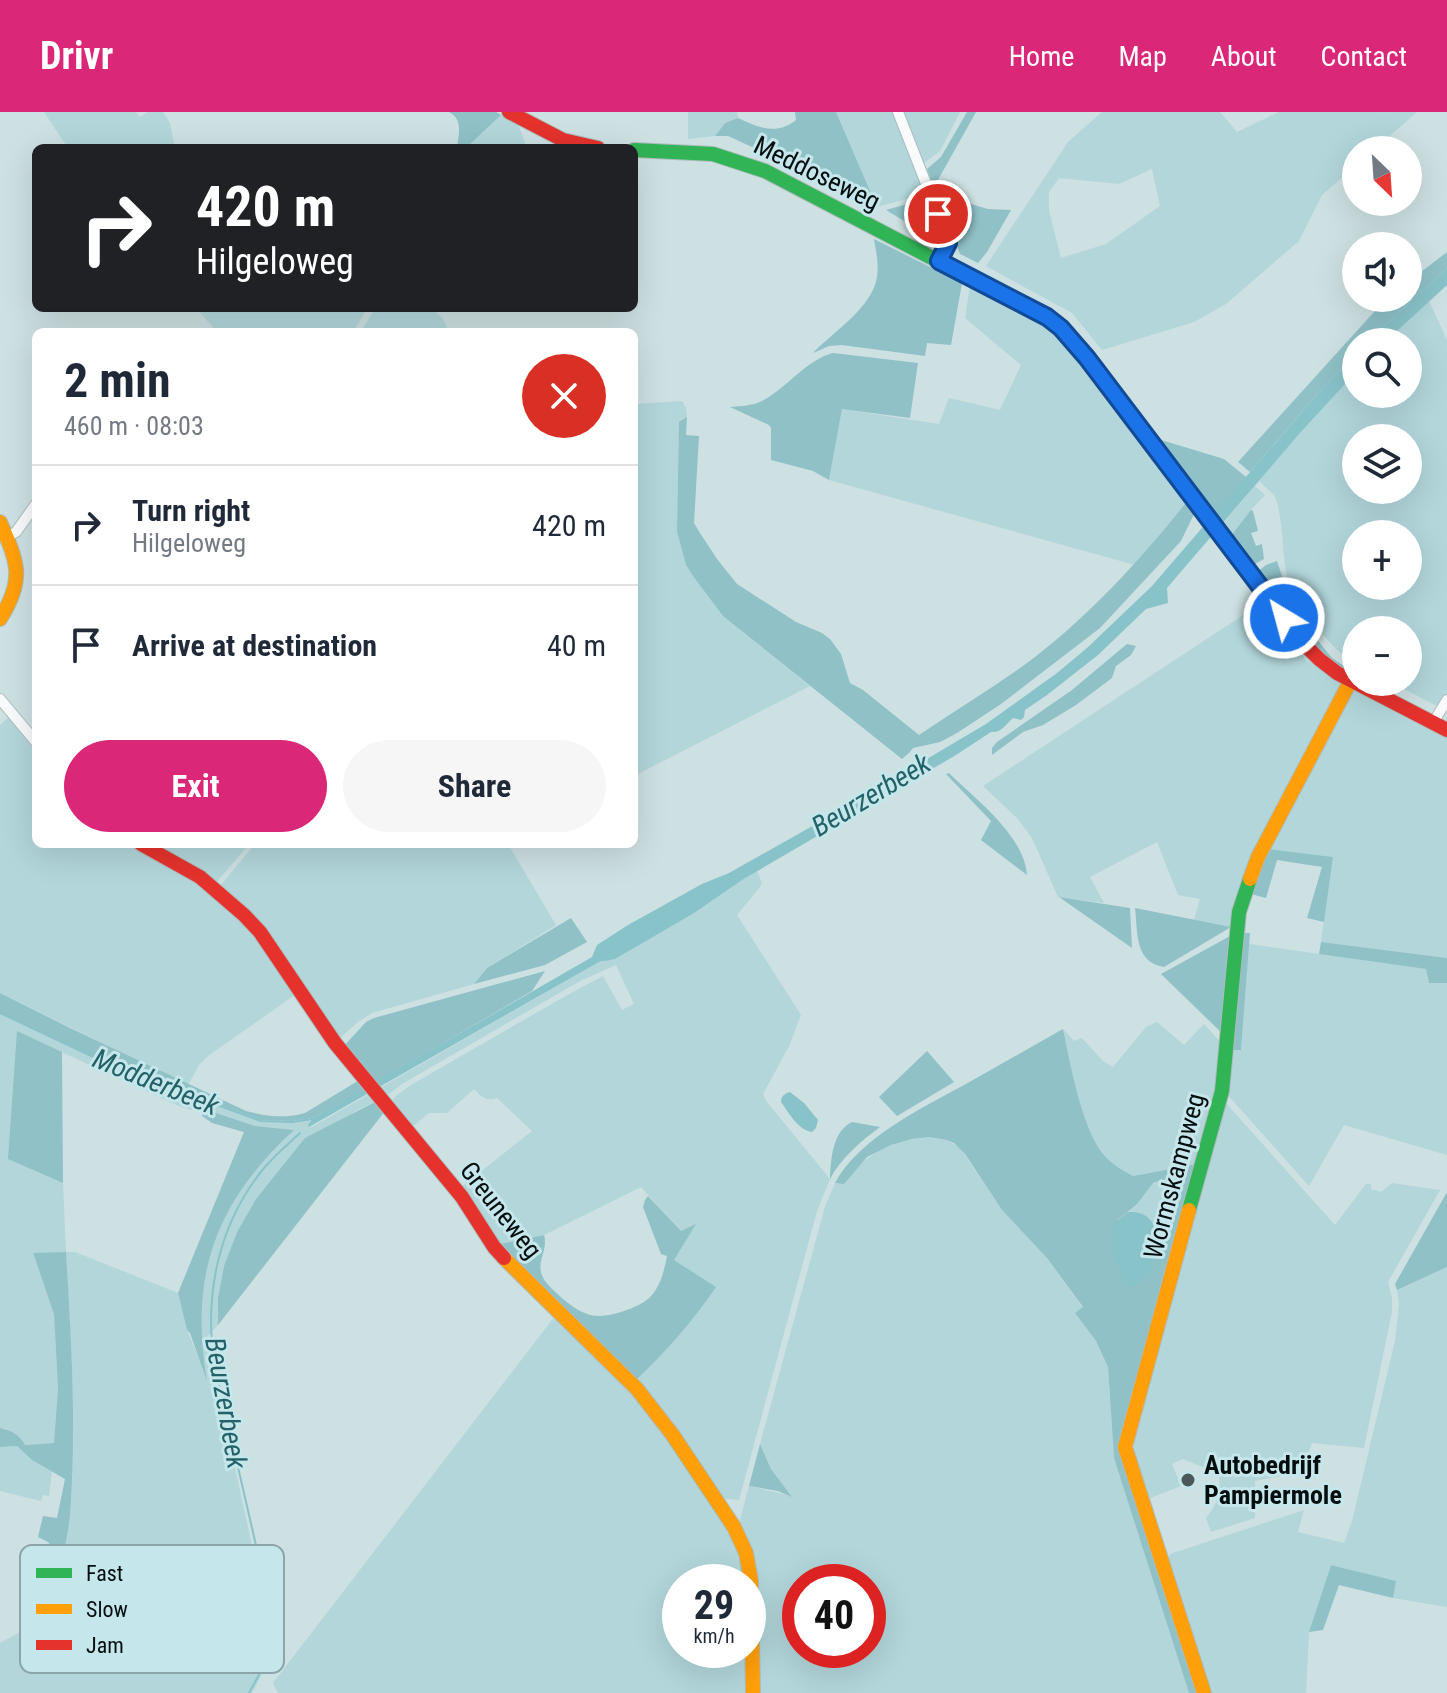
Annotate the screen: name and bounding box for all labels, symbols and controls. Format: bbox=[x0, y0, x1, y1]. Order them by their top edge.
text: Drivr bbox=[40, 34, 113, 78]
text: Home bbox=[1009, 40, 1074, 73]
text: Map bbox=[1118, 40, 1167, 73]
text: About bbox=[1211, 40, 1277, 73]
text: Contact bbox=[1321, 40, 1407, 73]
street label: Meddoseweg bbox=[749, 130, 885, 216]
north arrow bbox=[1342, 136, 1422, 216]
map controls bbox=[1342, 136, 1422, 696]
text: 420 m bbox=[196, 174, 335, 240]
icon: right bbox=[64, 176, 168, 280]
pin bbox=[904, 180, 972, 248]
icon: arrive bbox=[916, 192, 960, 236]
button: sound bbox=[1342, 232, 1422, 312]
text: Hilgeloweg bbox=[196, 241, 354, 283]
button: search bbox=[1342, 328, 1422, 408]
text: 2 min bbox=[64, 352, 171, 409]
button: close bbox=[522, 354, 606, 438]
text: 460 m · 08:03 bbox=[64, 411, 204, 441]
button: layers bbox=[1342, 424, 1422, 504]
text: Turn right bbox=[132, 493, 250, 528]
icon: right bbox=[64, 503, 108, 547]
text: 420 m bbox=[532, 508, 606, 543]
button: + bbox=[1342, 520, 1422, 600]
text: Hilgeloweg bbox=[132, 528, 246, 558]
position arrow bbox=[1242, 576, 1326, 660]
button: − bbox=[1342, 616, 1422, 696]
icon: arrive bbox=[64, 623, 108, 667]
text: Arrive at destination bbox=[132, 628, 377, 663]
text: 40 m bbox=[547, 628, 606, 663]
button: Exit bbox=[64, 740, 327, 832]
button: Share bbox=[343, 740, 606, 832]
water label: Beurzerbeek bbox=[806, 746, 937, 843]
water label: Modderbeek bbox=[88, 1042, 225, 1123]
street label: Wormskampweg bbox=[1137, 1090, 1211, 1262]
street label: Greuneweg bbox=[454, 1156, 548, 1264]
water label: Beurzerbeek bbox=[198, 1335, 254, 1472]
place label: Autobedrijf Pampiermole bbox=[1204, 1450, 1342, 1510]
marker: Autobedrijf Pampiermole bbox=[1179, 1471, 1197, 1489]
legend bbox=[20, 1545, 284, 1673]
text: Fast bbox=[86, 1561, 123, 1586]
speed limit sign: 40 bbox=[782, 1564, 886, 1668]
text: 29 bbox=[694, 1582, 734, 1629]
text: Slow bbox=[86, 1597, 128, 1622]
text: km/h bbox=[693, 1624, 735, 1648]
text: Jam bbox=[86, 1633, 124, 1658]

